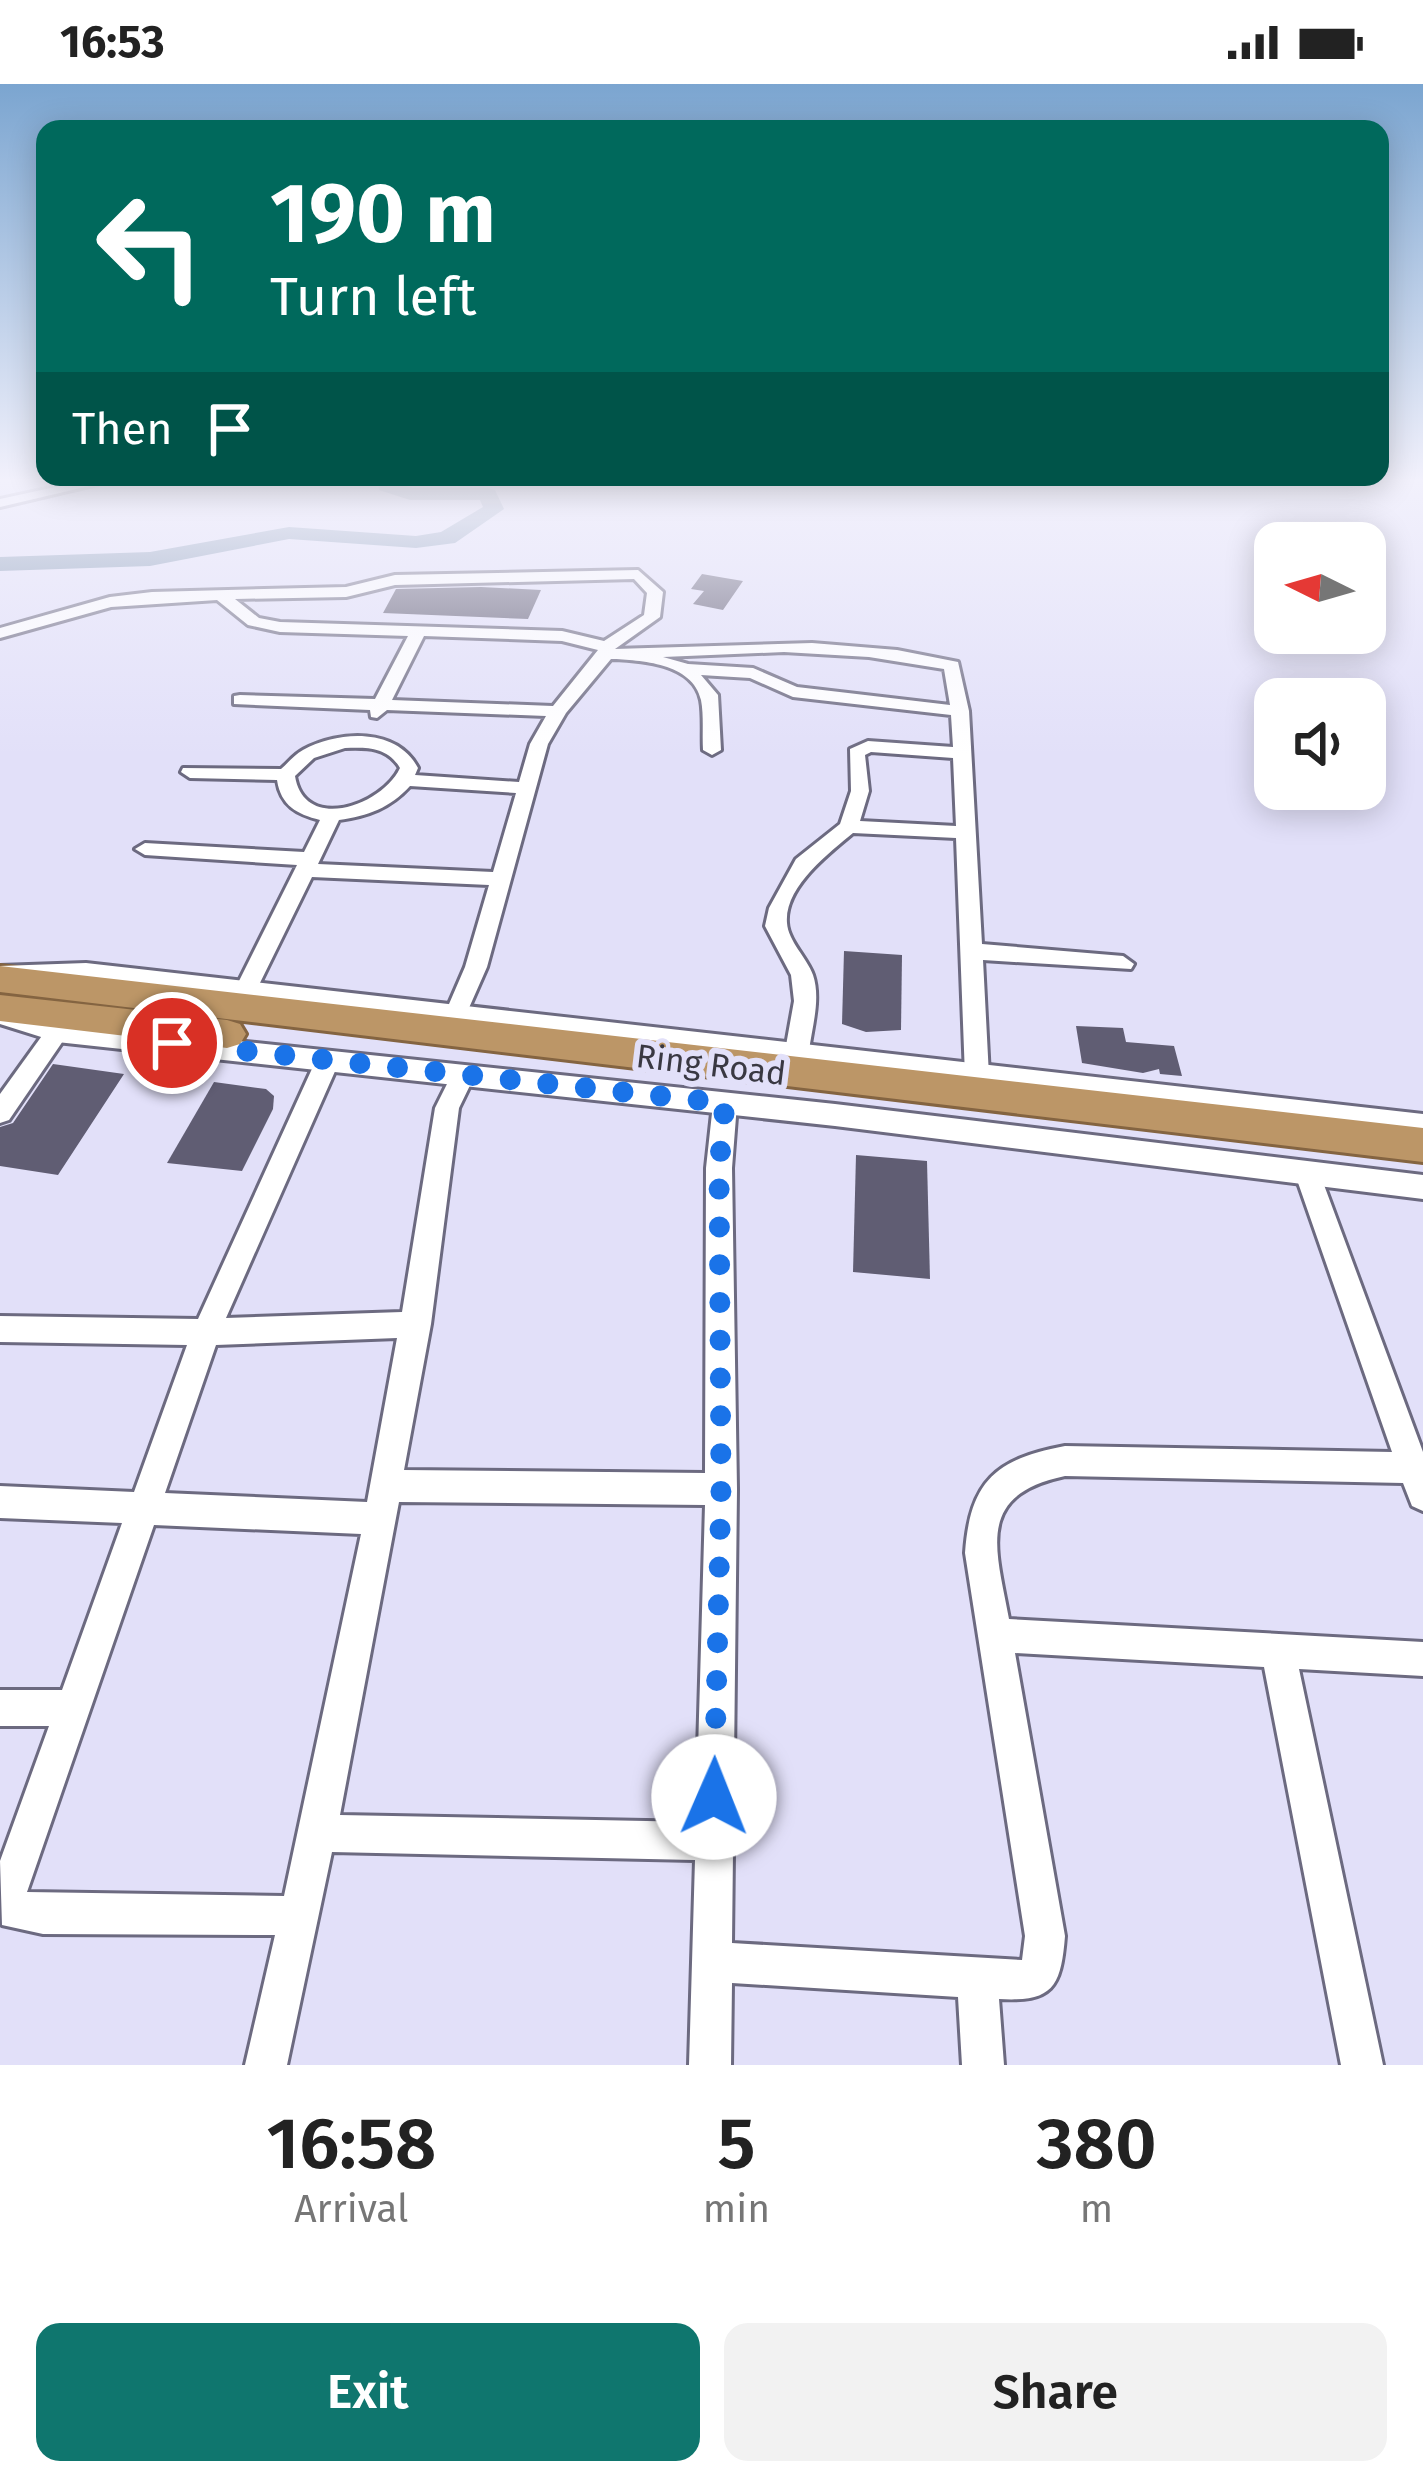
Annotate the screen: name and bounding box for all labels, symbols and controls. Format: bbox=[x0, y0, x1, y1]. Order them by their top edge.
text: 16:53 bbox=[60, 15, 165, 69]
text: 190 m bbox=[270, 163, 496, 264]
icon: left bbox=[72, 168, 228, 324]
text: Turn left bbox=[270, 265, 477, 329]
icon: arrive bbox=[197, 396, 263, 462]
text: Then bbox=[72, 402, 173, 456]
north arrow bbox=[1254, 522, 1386, 654]
map controls bbox=[1254, 522, 1386, 810]
button: sound bbox=[1254, 678, 1386, 810]
pin bbox=[121, 992, 223, 1094]
icon: arrive bbox=[139, 1010, 205, 1076]
street label: Ring Road bbox=[634, 1036, 788, 1094]
position arrow bbox=[651, 1734, 777, 1860]
text: 16:58 bbox=[266, 2101, 436, 2187]
text: 5 bbox=[717, 2101, 755, 2187]
text: 380 bbox=[1036, 2101, 1157, 2187]
text: Arrival bbox=[294, 2186, 409, 2232]
text: min bbox=[703, 2186, 770, 2232]
text: m bbox=[1080, 2186, 1113, 2232]
button: Exit bbox=[36, 2323, 700, 2461]
button: Share bbox=[724, 2323, 1387, 2461]

